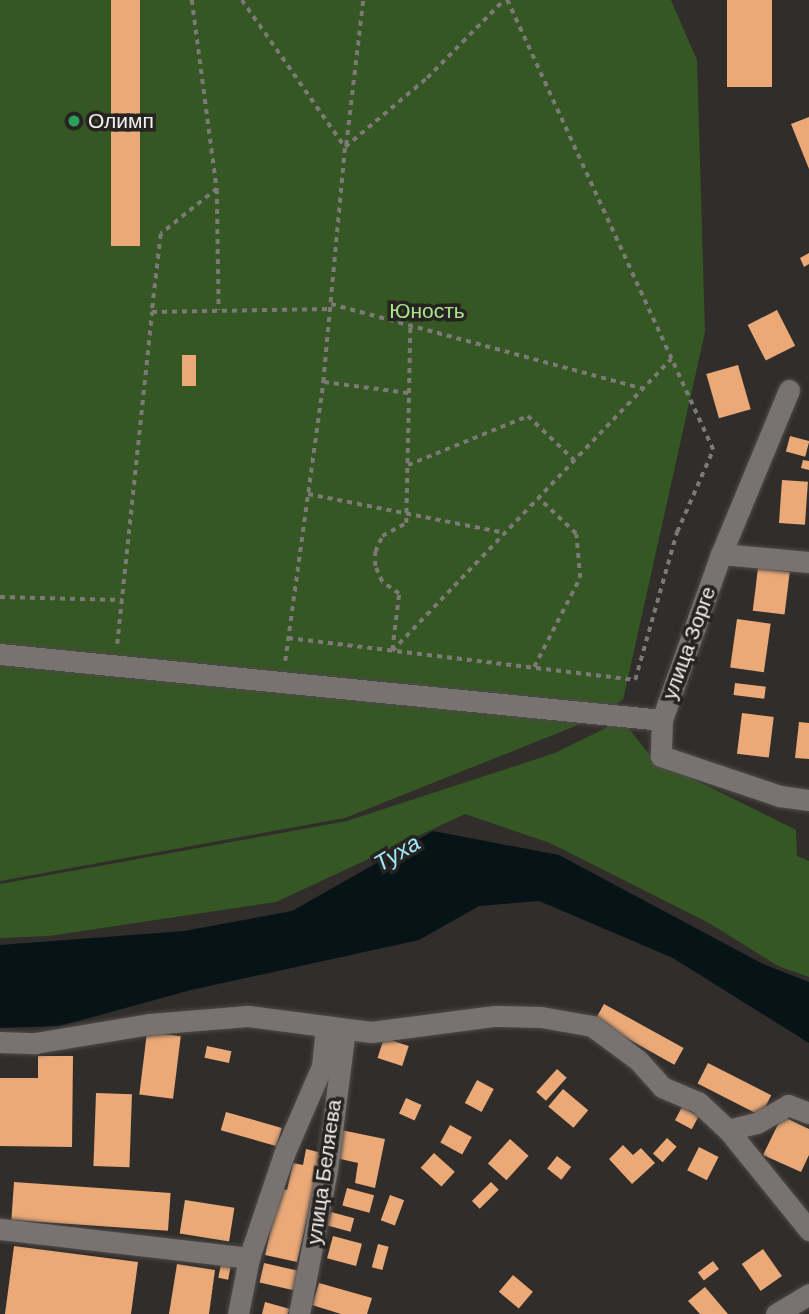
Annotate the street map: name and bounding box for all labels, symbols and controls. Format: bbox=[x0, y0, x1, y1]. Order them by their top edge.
place label: Олимп bbox=[88, 108, 154, 134]
marker: Олимп bbox=[66, 113, 82, 129]
park label: Юность bbox=[389, 298, 465, 324]
street label: улица Зорге bbox=[657, 583, 721, 703]
water label: Туха bbox=[369, 829, 425, 877]
street label: улица Беляева bbox=[301, 1098, 347, 1246]

